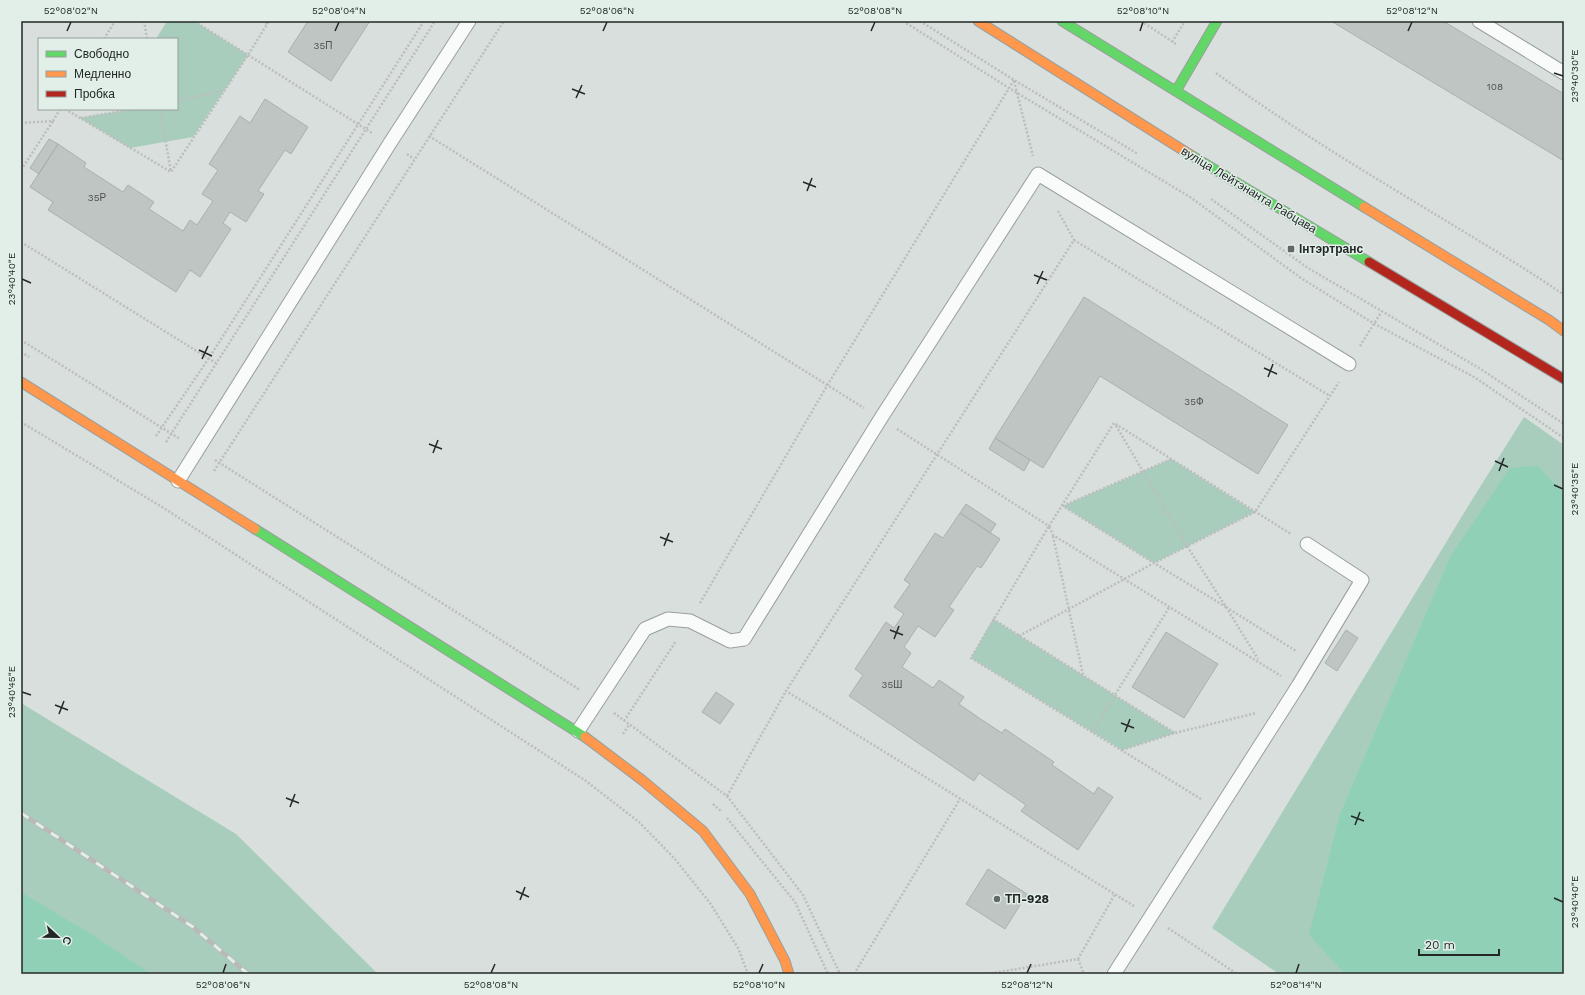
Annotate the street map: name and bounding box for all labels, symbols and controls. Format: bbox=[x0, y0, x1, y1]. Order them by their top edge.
text: 52°08'02"N bbox=[44, 5, 98, 16]
text: 52°08'04"N bbox=[312, 5, 366, 16]
text: 52°08'06"N bbox=[580, 5, 634, 16]
text: 52°08'08"N bbox=[848, 5, 902, 16]
text: 52°08'10"N bbox=[1117, 5, 1169, 16]
text: 52°08'12"N bbox=[1386, 5, 1438, 16]
legend bbox=[38, 38, 178, 110]
house number: 35П bbox=[314, 40, 332, 51]
text: Свободно bbox=[74, 47, 129, 61]
text: 23°40'30"E bbox=[1569, 49, 1580, 103]
text: Медленно bbox=[74, 67, 131, 81]
house number: 108 bbox=[1487, 81, 1503, 92]
text: Пробка bbox=[74, 87, 115, 101]
street label: вуліца Лейтэнанта Рабцава bbox=[1179, 144, 1320, 236]
house number: 35Р bbox=[88, 192, 106, 203]
place label: Інтэртранс bbox=[1299, 242, 1363, 256]
marker: Інтэртранс bbox=[1286, 244, 1296, 254]
text: 23°40'40"E bbox=[6, 253, 17, 305]
house number: 35Ф bbox=[1184, 396, 1204, 407]
text: 23°40'35"E bbox=[1569, 463, 1580, 515]
text: 23°40'45"E bbox=[6, 666, 17, 718]
house number: 35Ш bbox=[882, 679, 902, 690]
text: 23°40'40"E bbox=[1569, 876, 1580, 928]
place label: ТП-928 bbox=[1005, 892, 1049, 906]
marker: ТП-928 bbox=[992, 894, 1002, 904]
north arrow bbox=[38, 917, 78, 957]
scale bar bbox=[1419, 931, 1499, 957]
text: С bbox=[59, 934, 74, 947]
text: 20 m bbox=[1425, 938, 1455, 952]
text: 52°08'06"N bbox=[196, 979, 250, 990]
text: 52°08'08"N bbox=[464, 979, 518, 990]
text: 52°08'10"N bbox=[733, 979, 785, 990]
text: 52°08'12"N bbox=[1001, 979, 1053, 990]
text: 52°08'14"N bbox=[1270, 979, 1322, 990]

